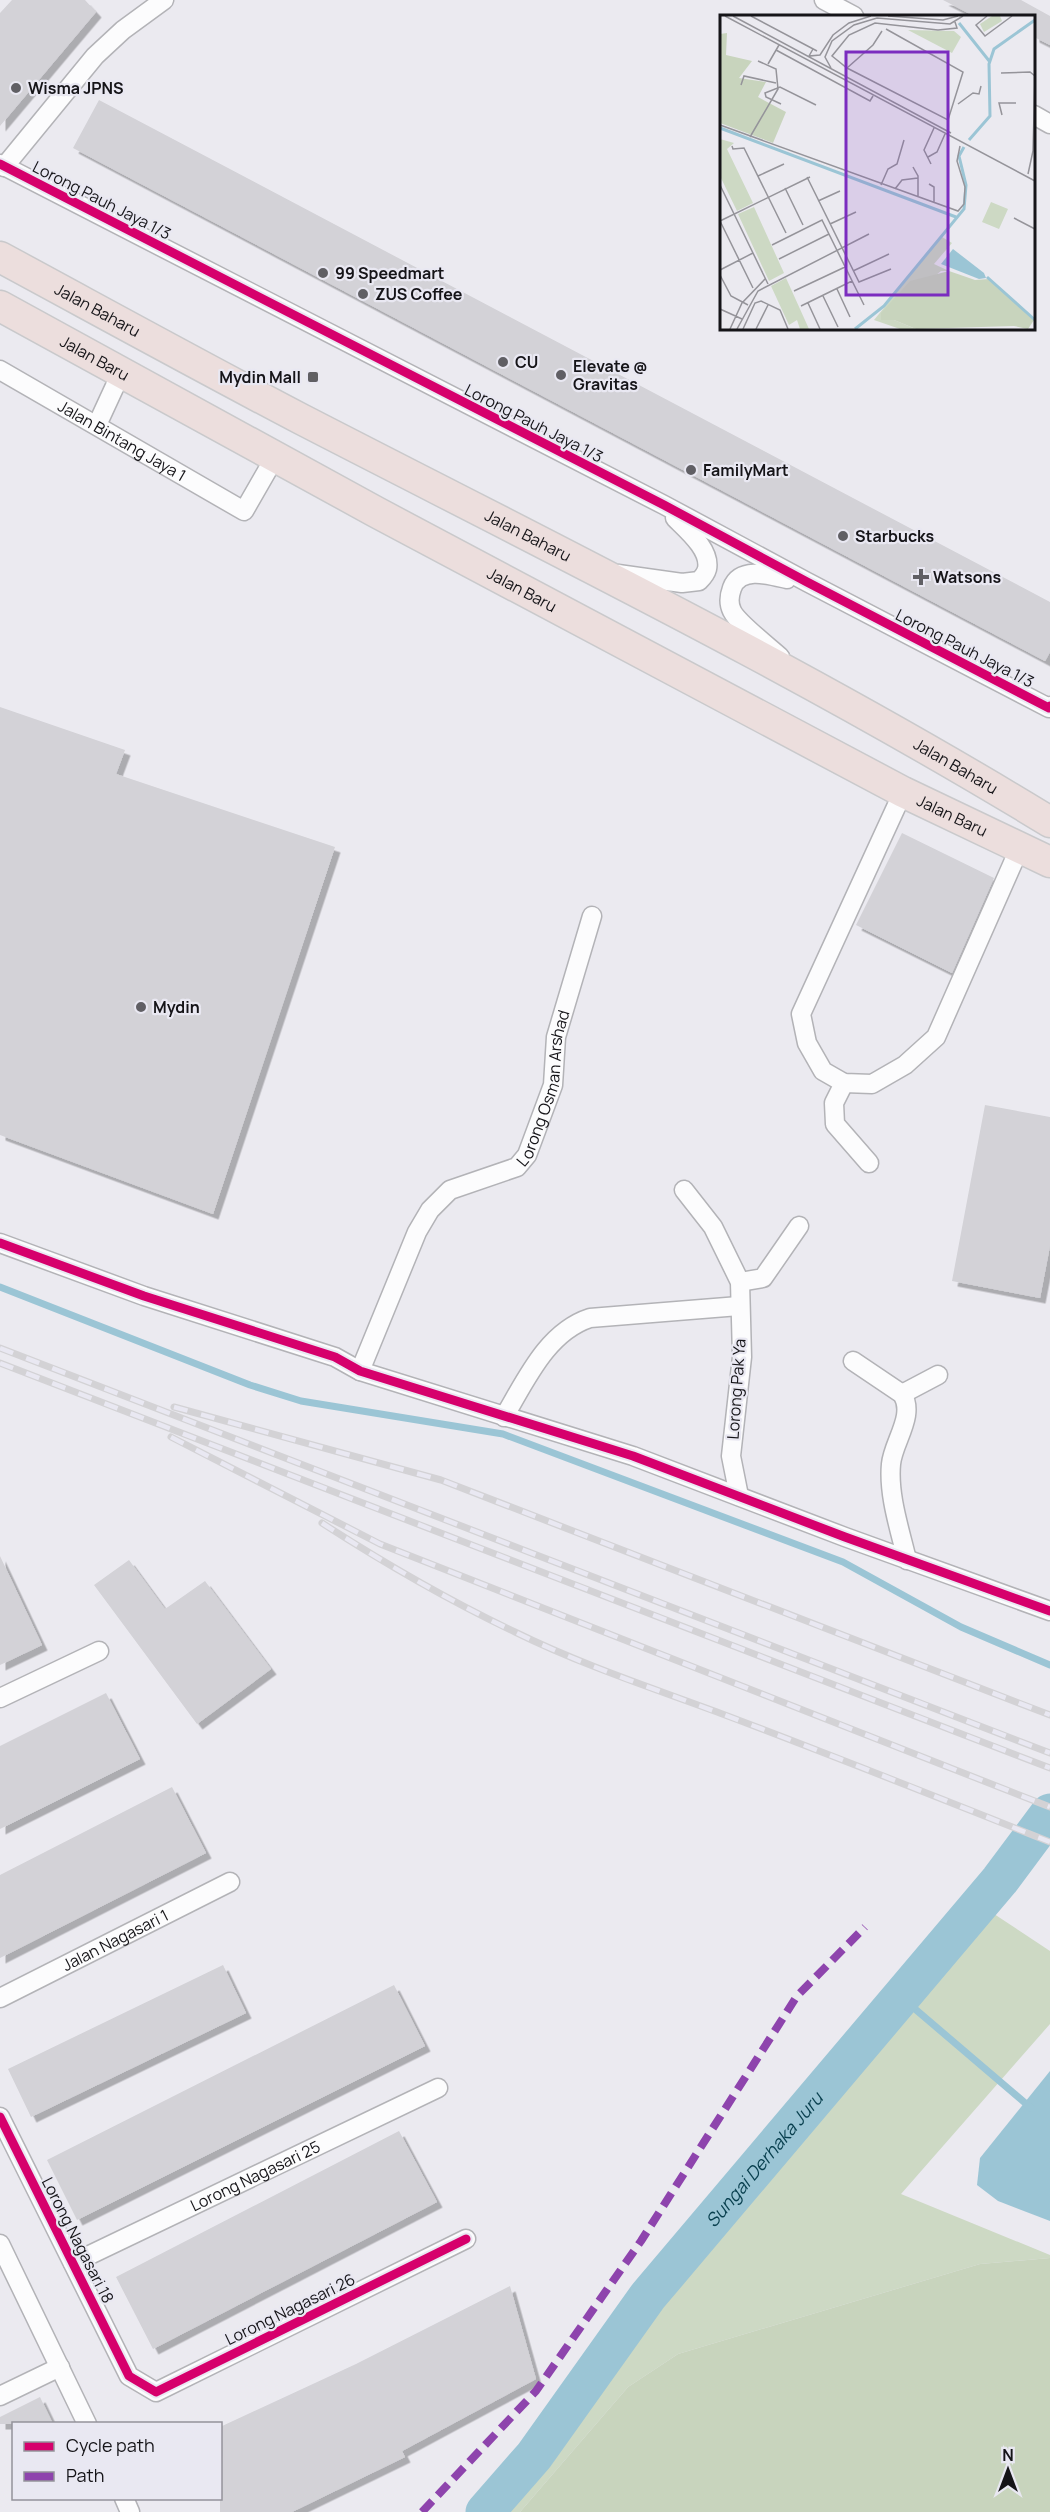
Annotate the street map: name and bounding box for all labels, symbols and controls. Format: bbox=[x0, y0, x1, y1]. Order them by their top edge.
inset map bbox=[720, 15, 1035, 330]
place label: Wisma JPNS bbox=[28, 77, 123, 99]
marker: Wisma JPNS bbox=[9, 81, 23, 95]
street label: Lorong Pauh Jaya 1/3 bbox=[29, 156, 175, 244]
place label: 99 Speedmart bbox=[335, 262, 445, 284]
marker: 99 Speedmart bbox=[316, 266, 330, 280]
street label: Jalan Baharu bbox=[51, 278, 144, 342]
place label: ZUS Coffee bbox=[375, 283, 463, 305]
marker: ZUS Coffee bbox=[356, 287, 370, 301]
street label: Jalan Baru bbox=[56, 330, 133, 386]
place label: CU bbox=[515, 351, 538, 373]
marker: CU bbox=[496, 355, 510, 369]
place label: Elevate @ Gravitas bbox=[573, 355, 648, 395]
place label: Mydin Mall bbox=[219, 366, 301, 388]
marker: Elevate @ Gravitas bbox=[554, 368, 568, 382]
marker: Mydin Mall bbox=[306, 370, 320, 384]
street label: Lorong Pauh Jaya 1/3 bbox=[461, 379, 607, 467]
street label: Jalan Bintang Jaya 1 bbox=[54, 395, 190, 486]
place label: FamilyMart bbox=[703, 459, 789, 481]
marker: FamilyMart bbox=[684, 463, 698, 477]
street label: Jalan Baharu bbox=[481, 504, 575, 567]
place label: Starbucks bbox=[855, 525, 935, 547]
marker: Starbucks bbox=[836, 529, 850, 543]
street label: Jalan Baru bbox=[483, 562, 561, 617]
place label: Watsons bbox=[933, 566, 1002, 588]
marker: Watsons bbox=[914, 570, 928, 584]
street label: Lorong Pauh Jaya 1/3 bbox=[892, 604, 1038, 692]
street label: Jalan Baharu bbox=[910, 733, 1002, 799]
street label: Jalan Baru bbox=[913, 789, 991, 842]
place label: Mydin bbox=[153, 996, 200, 1018]
marker: Mydin bbox=[134, 1000, 148, 1014]
street label: Lorong Osman Arshad bbox=[511, 1007, 574, 1171]
street label: Lorong Pak Ya bbox=[722, 1338, 750, 1440]
street label: Jalan Nagasari 1 bbox=[58, 1904, 172, 1976]
water label: Sungai Derhaka Juru bbox=[700, 2086, 828, 2232]
street label: Lorong Nagasari 25 bbox=[187, 2135, 324, 2216]
street label: Lorong Nagasari 18 bbox=[37, 2173, 119, 2307]
street label: Lorong Nagasari 26 bbox=[221, 2268, 359, 2350]
legend bbox=[12, 2422, 222, 2500]
text: Cycle path bbox=[66, 2433, 155, 2457]
north arrow bbox=[978, 2440, 1038, 2500]
text: N bbox=[1002, 2444, 1014, 2466]
text: Path bbox=[66, 2463, 104, 2487]

